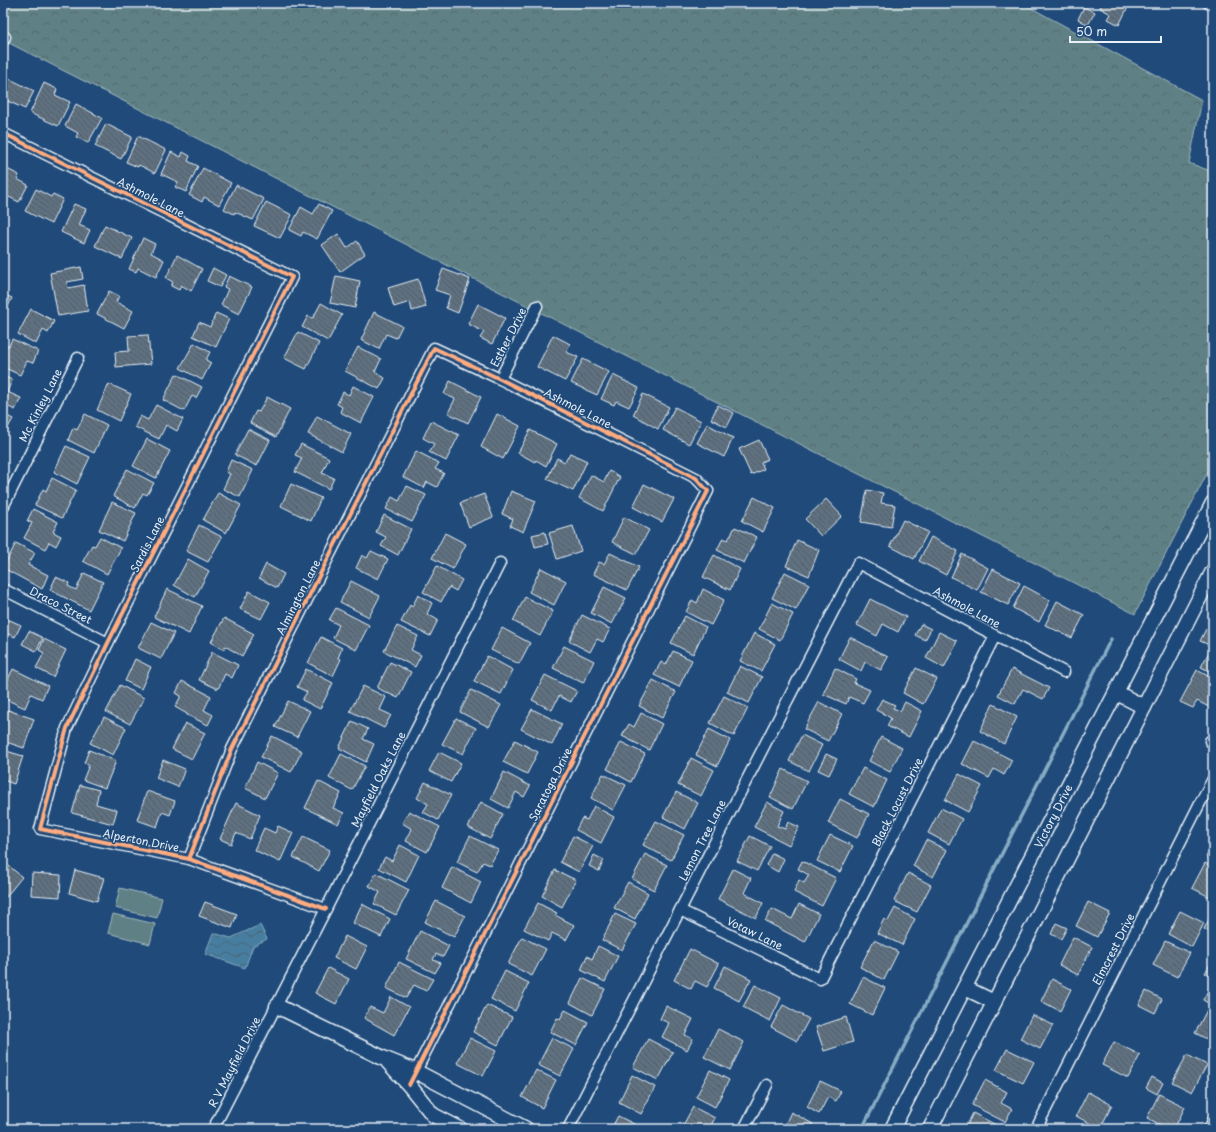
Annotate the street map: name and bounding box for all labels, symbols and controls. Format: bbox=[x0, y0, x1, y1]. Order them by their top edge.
scale bar bbox=[1070, 18, 1161, 44]
text: 50 m bbox=[1076, 22, 1107, 40]
street label: Ashmole Lane bbox=[114, 173, 188, 221]
street label: Esther Drive bbox=[486, 304, 530, 370]
street label: Mc Kinley Lane bbox=[14, 365, 66, 445]
street label: Ashmole Lane bbox=[541, 384, 615, 432]
street label: Sardis Lane bbox=[126, 513, 168, 575]
street label: Almington Lane bbox=[272, 556, 324, 638]
street label: Draco Street bbox=[27, 582, 96, 628]
street label: Ashmole Lane bbox=[930, 582, 1004, 632]
street label: Mayfield Oaks Lane bbox=[346, 728, 410, 830]
street label: Saratoga Drive bbox=[524, 744, 576, 824]
street label: Black Locust Drive bbox=[867, 754, 927, 849]
street label: Victory Drive bbox=[1030, 781, 1076, 851]
street label: Lemon Tree Lane bbox=[674, 796, 730, 884]
street label: Alperton Drive bbox=[101, 824, 181, 856]
street label: Elmcrest Drive bbox=[1088, 910, 1138, 988]
street label: Votaw Lane bbox=[724, 912, 786, 954]
street label: R V Mayfield Drive bbox=[204, 1014, 264, 1110]

